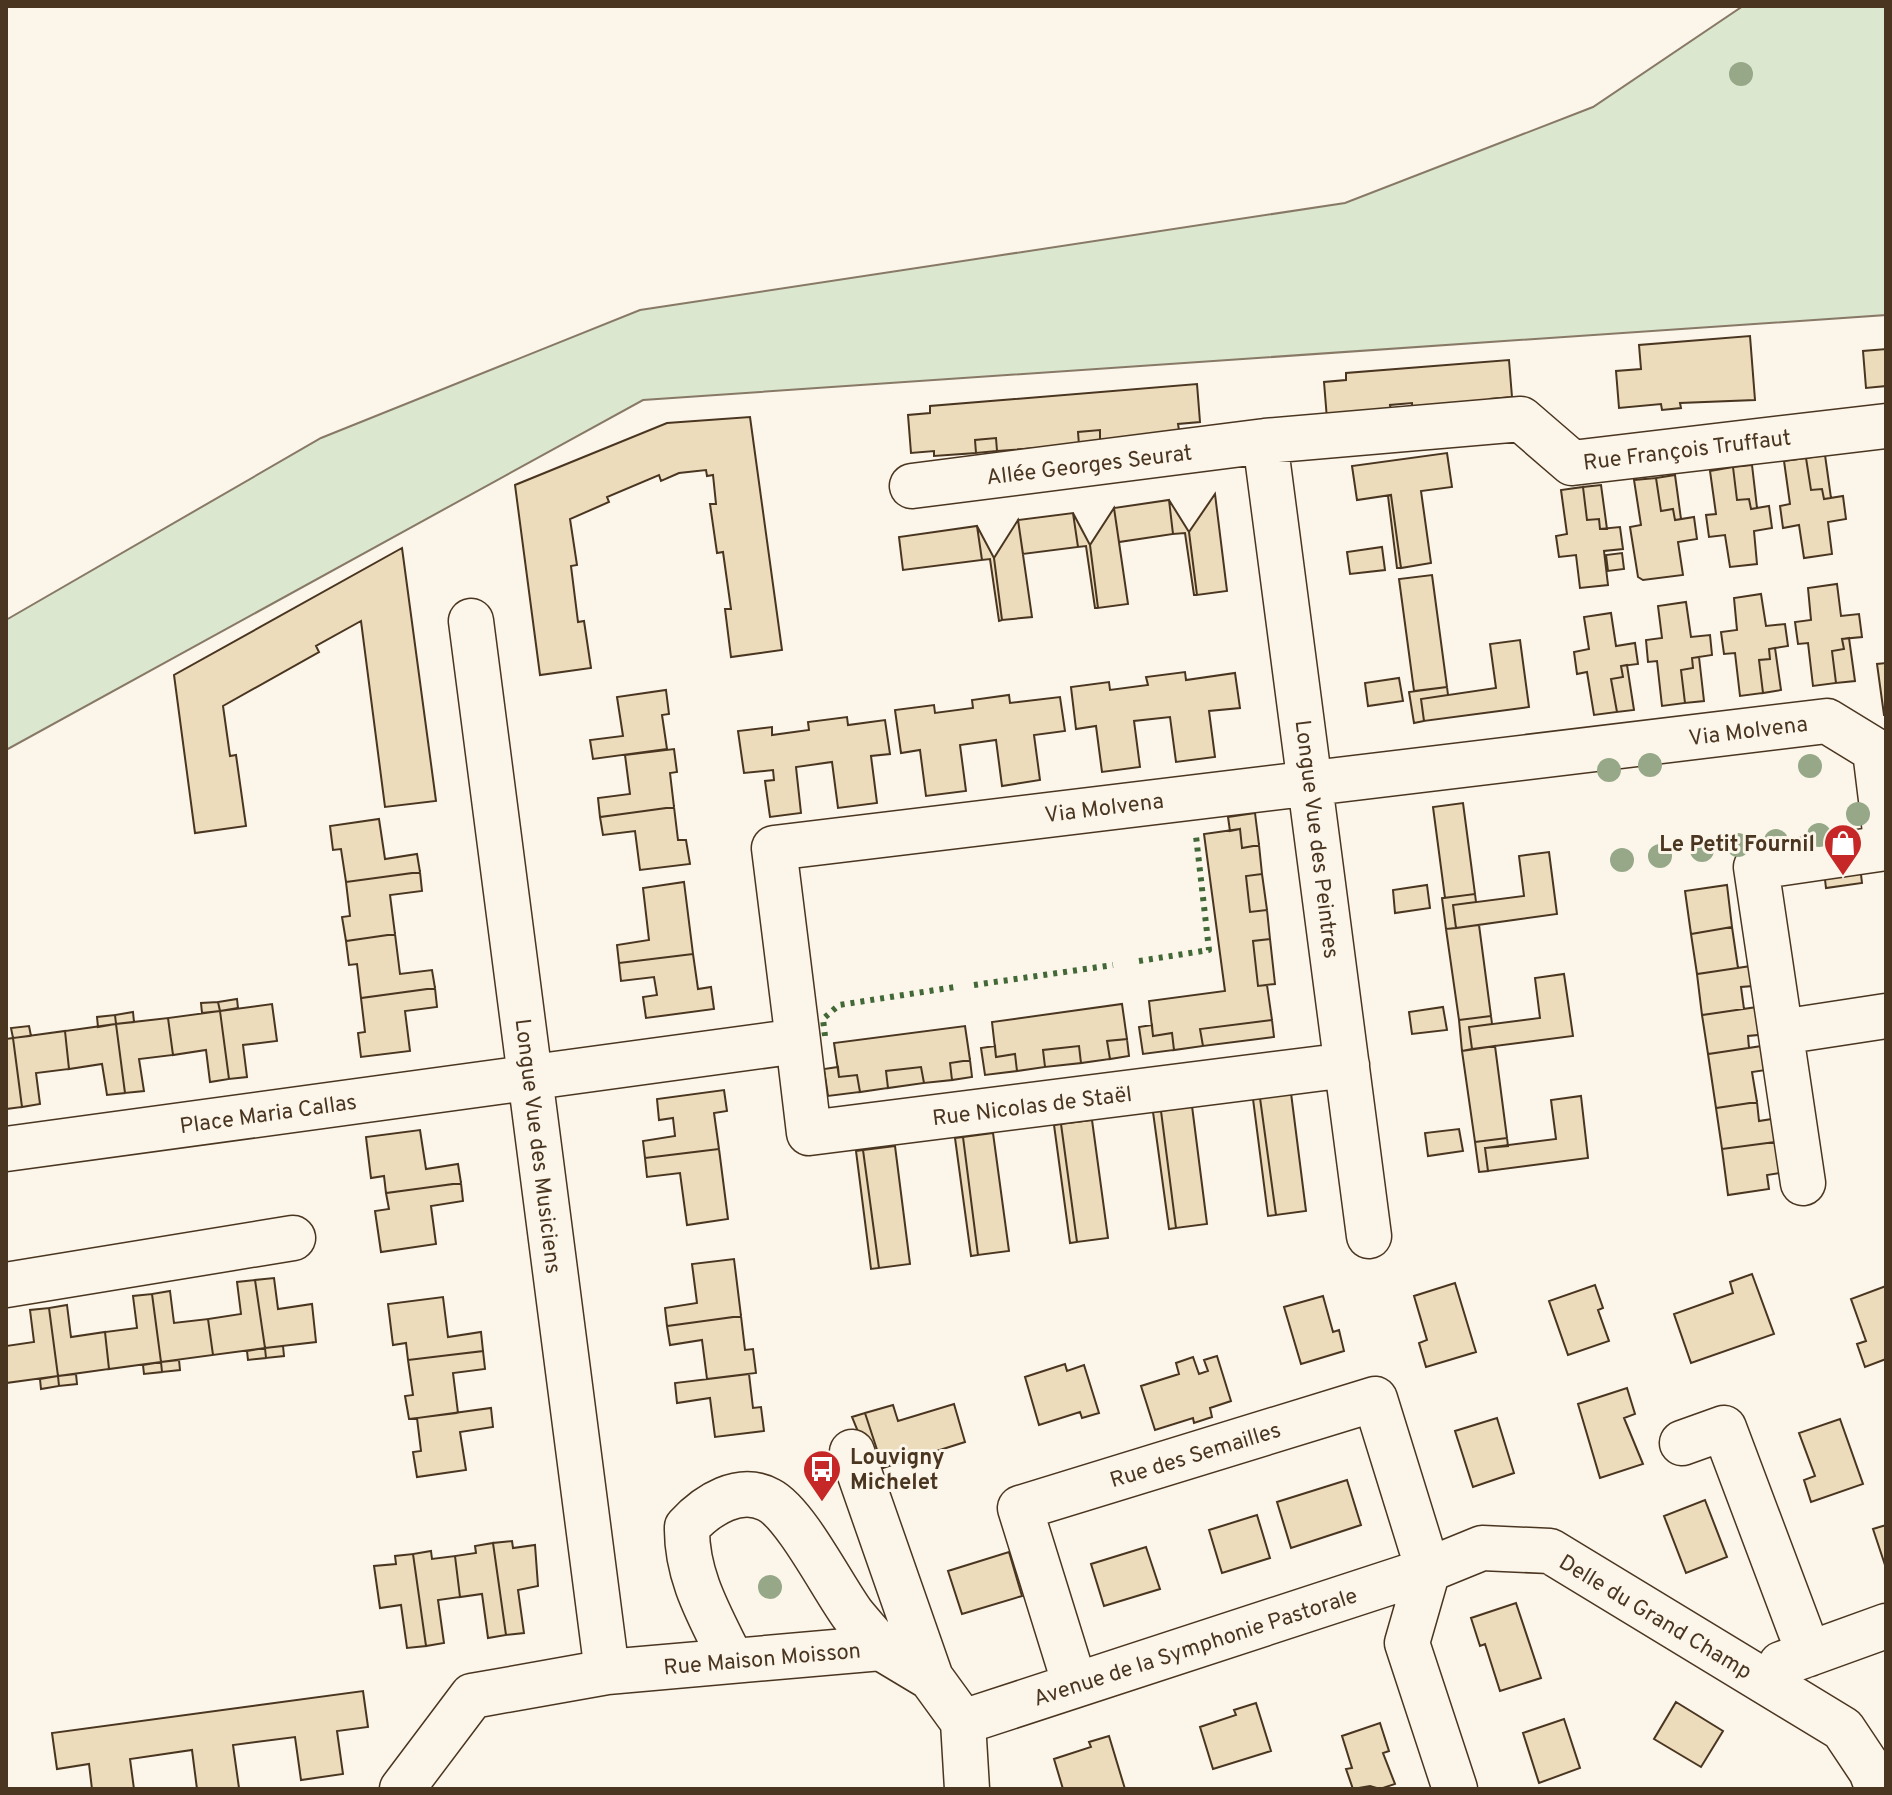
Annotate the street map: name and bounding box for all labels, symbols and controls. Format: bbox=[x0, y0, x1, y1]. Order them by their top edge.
street label: Rue François Truffaut bbox=[1582, 425, 1793, 478]
street label: Allée Georges Seurat bbox=[985, 440, 1194, 492]
street label: Via Molvena bbox=[1687, 712, 1809, 753]
street label: Longue Vue des Peintres bbox=[1287, 718, 1344, 960]
street label: Via Molvena bbox=[1043, 789, 1165, 830]
shop icon: Le Petit Fournil bbox=[1822, 822, 1864, 877]
place label: Le Petit Fournil bbox=[1659, 832, 1815, 859]
street label: Longue Vue des Musiciens bbox=[507, 1017, 566, 1275]
street label: Rue Nicolas de Staël bbox=[931, 1082, 1134, 1133]
street label: Place Maria Callas bbox=[178, 1090, 359, 1141]
street label: Rue des Semailles bbox=[1107, 1418, 1284, 1495]
place label: Louvigny Michelet bbox=[850, 1445, 945, 1497]
bus stop icon: Louvigny Michelet bbox=[801, 1448, 843, 1503]
street label: Delle du Grand Champ bbox=[1553, 1550, 1756, 1686]
street label: Avenue de la Symphonie Pastorale bbox=[1030, 1583, 1361, 1714]
street label: Rue Maison Moisson bbox=[662, 1638, 862, 1683]

